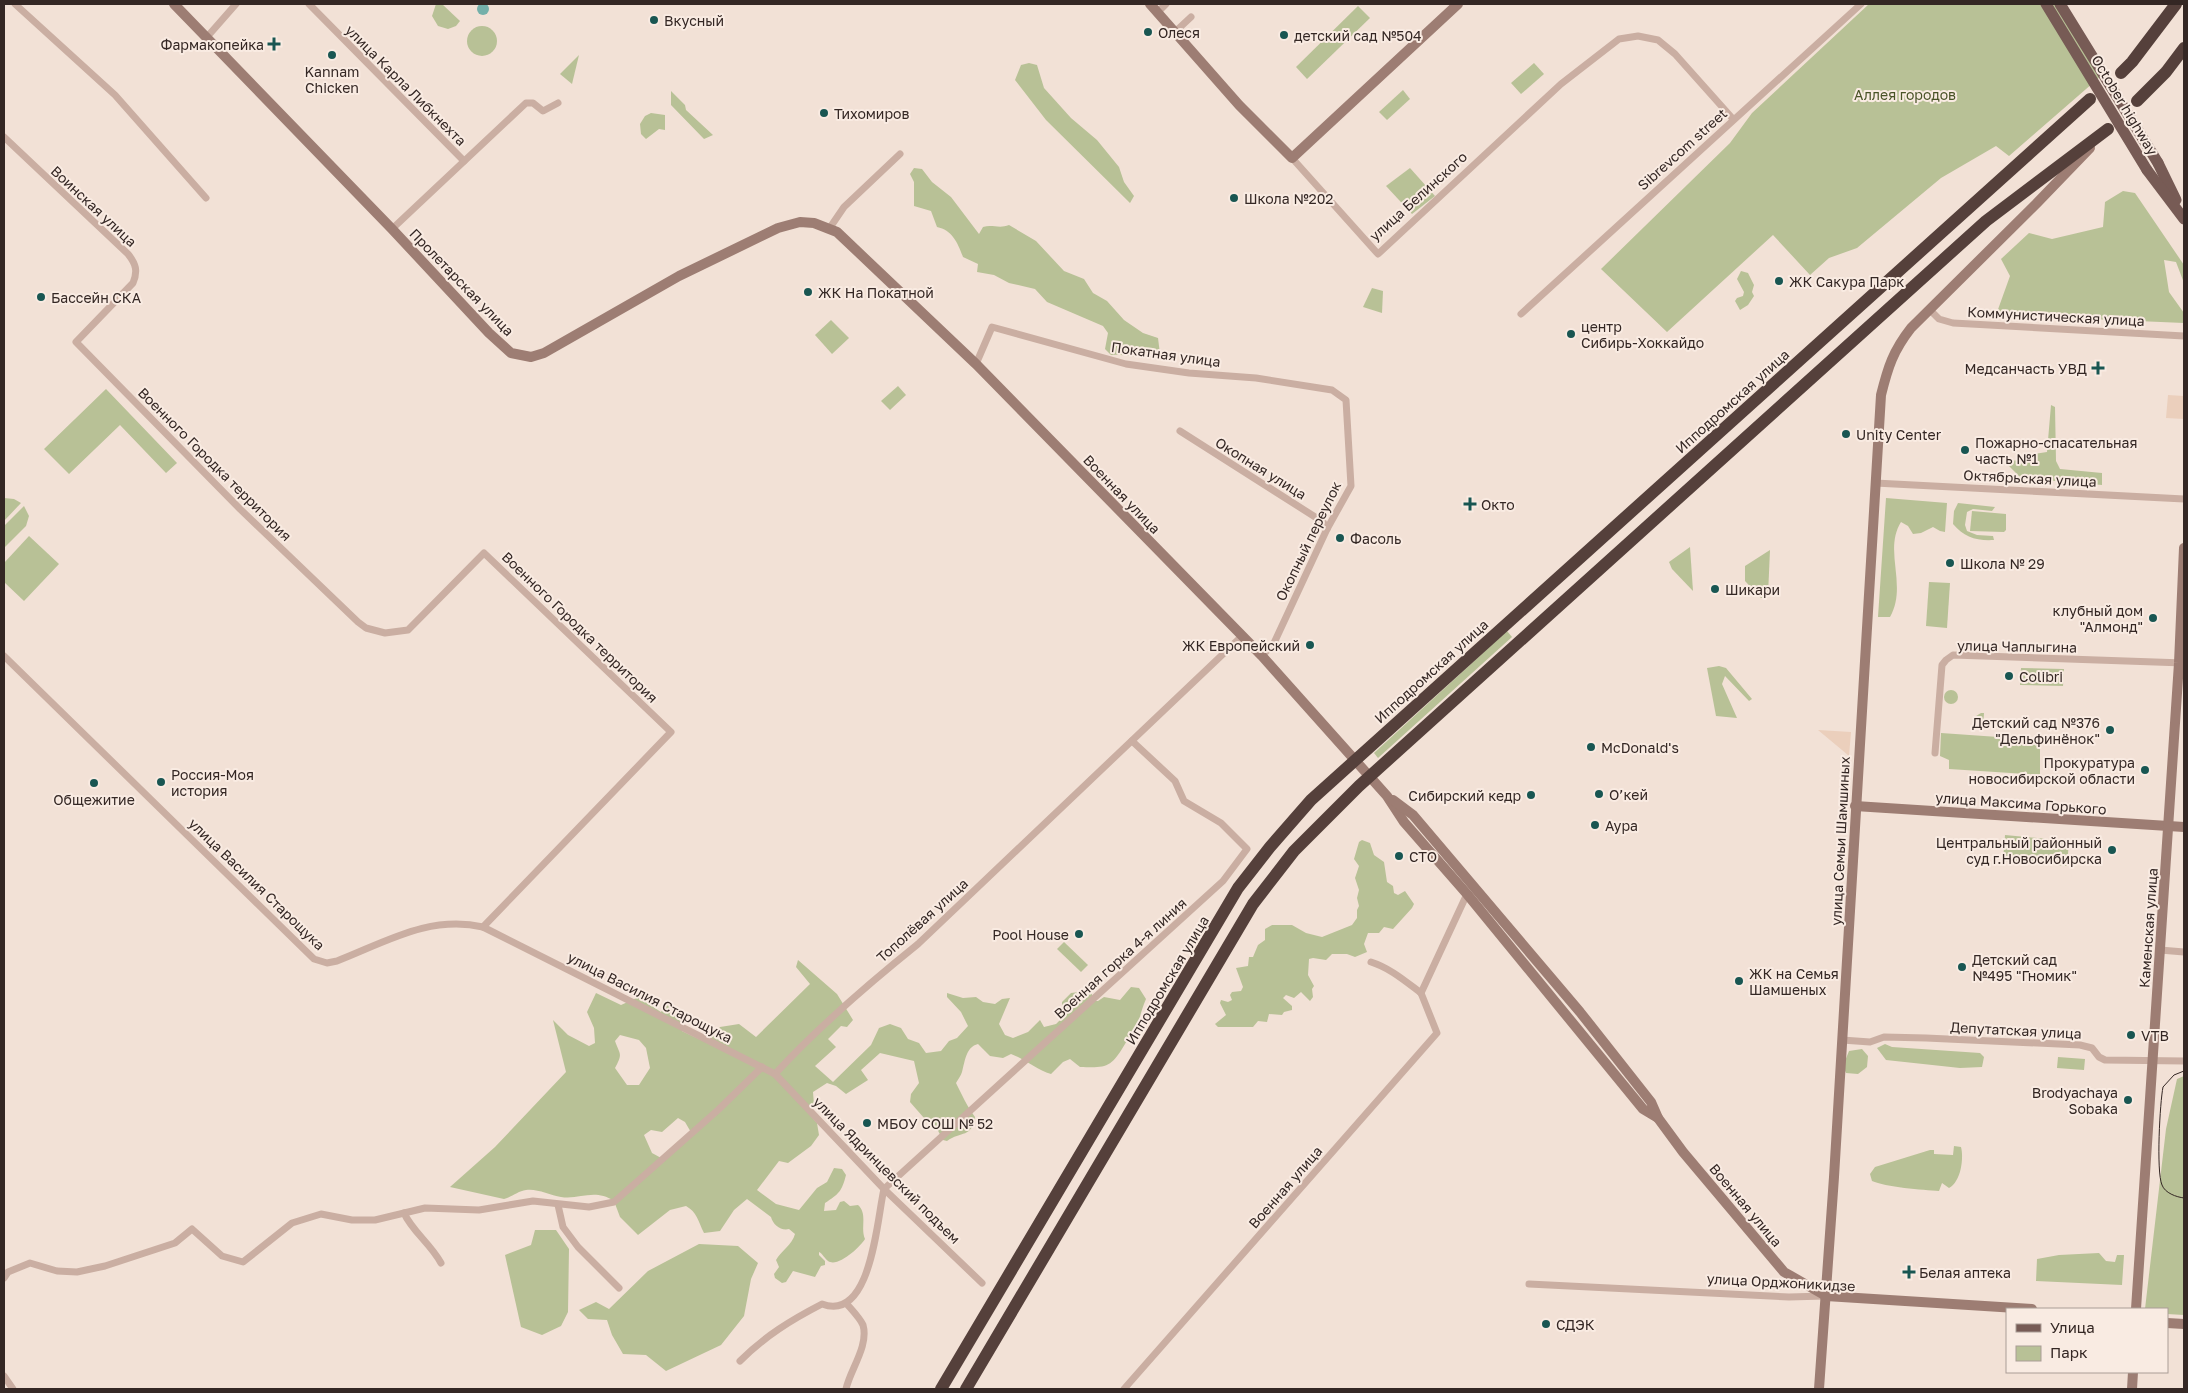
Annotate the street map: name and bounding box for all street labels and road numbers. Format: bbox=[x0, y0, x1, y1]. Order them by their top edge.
street label: улица Карла Либкнехта bbox=[342, 21, 470, 149]
street label: October highway bbox=[2088, 52, 2162, 158]
street label: Sibrevcom street bbox=[1634, 104, 1730, 194]
street label: улица Белинского bbox=[1366, 148, 1470, 244]
street label: Воинская улица bbox=[48, 162, 140, 250]
street label: Пролетарская улица bbox=[406, 225, 518, 339]
street label: Коммунистическая улица bbox=[1967, 303, 2145, 329]
street label: Покатная улица bbox=[1110, 338, 1222, 370]
street label: Ипподромская улица bbox=[1672, 345, 1792, 457]
street label: Военного Городка территория bbox=[135, 384, 295, 544]
street label: Окопная улица bbox=[1212, 433, 1310, 503]
street label: Военная улица bbox=[1080, 451, 1164, 537]
street label: Октябрьская улица bbox=[1963, 466, 2097, 490]
street label: Окопный переулок bbox=[1272, 478, 1344, 604]
street label: Военного Городка территория bbox=[499, 548, 661, 706]
street label: Ипподромская улица bbox=[1371, 615, 1491, 727]
street label: улица Чаплыгина bbox=[1957, 636, 2077, 656]
street label: улица Семьи Шамшиных bbox=[1827, 756, 1853, 926]
street label: улица Максима Горького bbox=[1935, 789, 2107, 817]
street label: улица Василия Старощука bbox=[185, 814, 329, 954]
street label: Каменская улица bbox=[2135, 867, 2161, 989]
street label: Тополёвая улица bbox=[873, 874, 971, 966]
street label: Военная горка 4-я линия bbox=[1050, 894, 1190, 1022]
street label: Ипподромская улица bbox=[1122, 913, 1212, 1047]
street label: улица Василия Старощука bbox=[565, 948, 735, 1046]
street label: Депутатская улица bbox=[1950, 1018, 2082, 1042]
street label: улица Ядринцевский подъем bbox=[810, 1093, 964, 1247]
street label: Военная улица bbox=[1245, 1142, 1325, 1232]
street label: Военная улица bbox=[1706, 1160, 1786, 1250]
street label: улица Орджоникидзе bbox=[1706, 1270, 1856, 1294]

